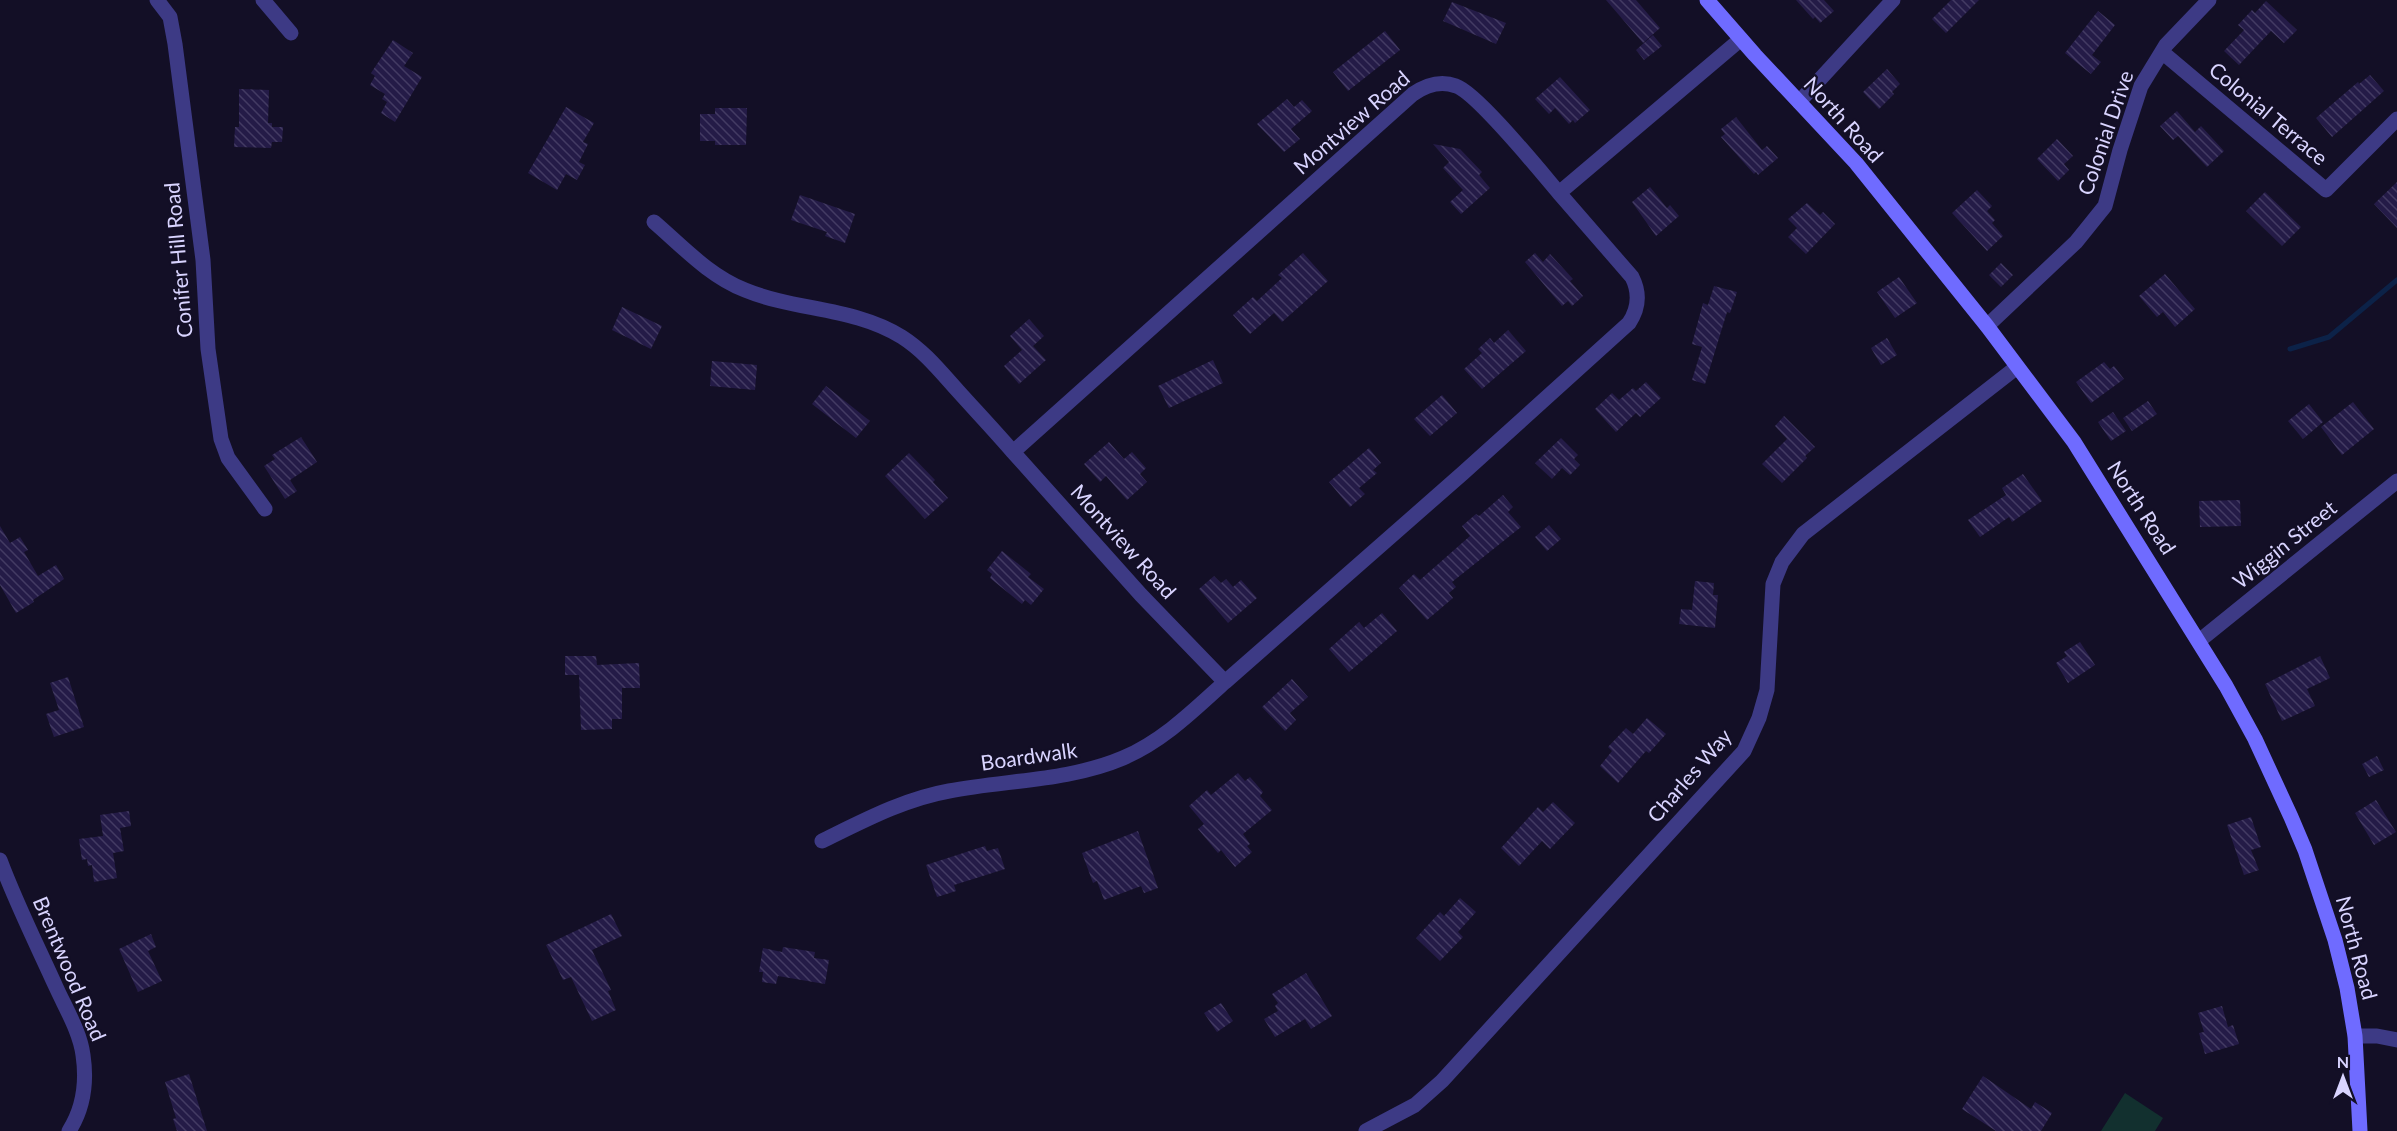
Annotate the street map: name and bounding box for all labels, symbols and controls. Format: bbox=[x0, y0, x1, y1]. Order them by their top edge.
street label: Colonial Terrace bbox=[2205, 56, 2333, 170]
street label: Montview Road bbox=[1288, 65, 1414, 179]
street label: Colonial Drive bbox=[2072, 67, 2138, 198]
street label: North Road bbox=[1799, 71, 1889, 167]
street label: Conifer Hill Road bbox=[158, 181, 197, 339]
street label: North Road bbox=[2103, 456, 2182, 559]
street label: Montview Road bbox=[1066, 479, 1182, 603]
street label: Wiggin Street bbox=[2227, 494, 2341, 593]
street label: Charles Way bbox=[1642, 723, 1736, 827]
street label: Boardwalk bbox=[979, 736, 1079, 775]
street label: Brentwood Road bbox=[29, 892, 112, 1044]
street label: North Road bbox=[2332, 893, 2383, 1002]
north arrow bbox=[2313, 1047, 2373, 1107]
text: N bbox=[2337, 1052, 2349, 1071]

